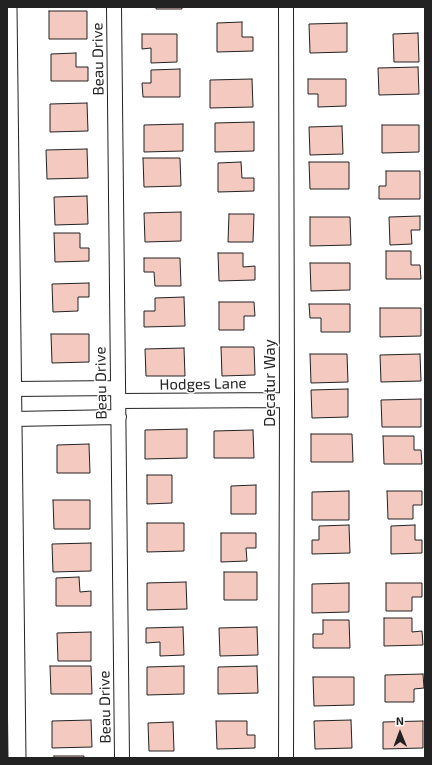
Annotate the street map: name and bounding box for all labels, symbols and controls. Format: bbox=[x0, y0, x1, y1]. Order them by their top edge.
street label: Beau Drive bbox=[88, 22, 108, 96]
street label: Decatur Way bbox=[261, 339, 279, 427]
street label: Beau Drive bbox=[91, 346, 111, 420]
street label: Hodges Lane bbox=[159, 374, 247, 394]
street label: Beau Drive bbox=[95, 670, 115, 744]
north arrow bbox=[380, 713, 420, 753]
text: N bbox=[396, 714, 404, 727]

